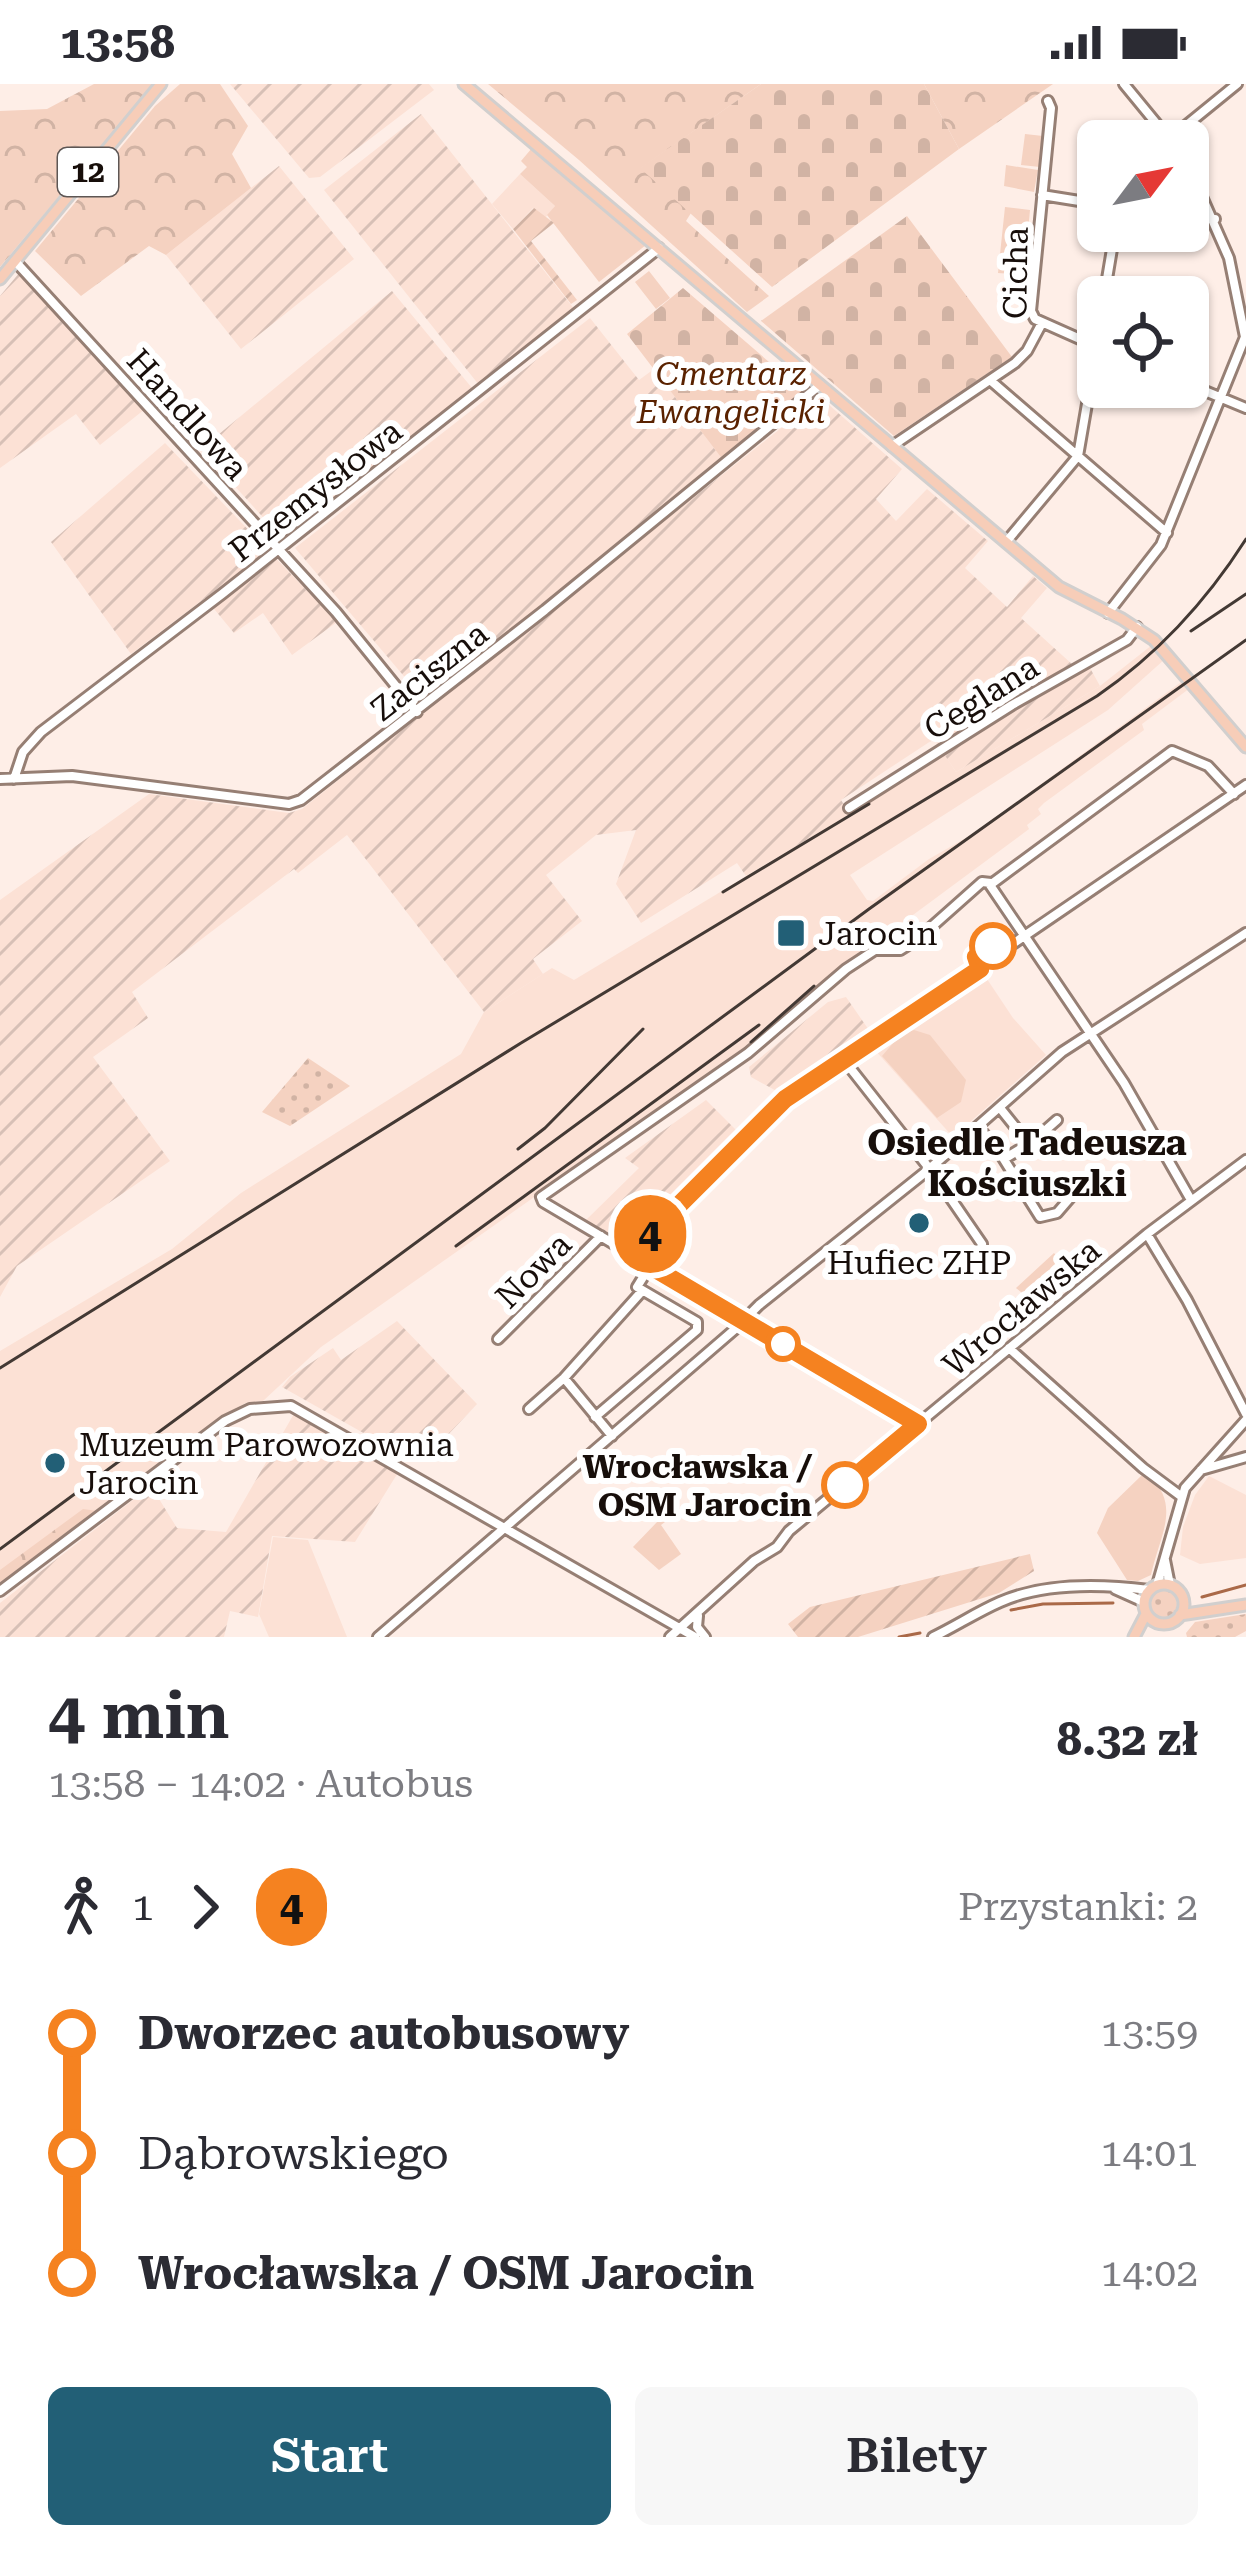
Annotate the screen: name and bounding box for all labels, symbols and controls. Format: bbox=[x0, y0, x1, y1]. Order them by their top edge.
text: 13:58 bbox=[60, 16, 175, 69]
north arrow bbox=[1077, 120, 1209, 252]
map controls bbox=[1077, 120, 1209, 408]
road number: 12 bbox=[58, 148, 118, 196]
street label: Cicha bbox=[995, 226, 1036, 319]
button: locate bbox=[1077, 276, 1209, 408]
street label: Handlowa bbox=[119, 341, 256, 488]
park label: Cmentarz Ewangelicki bbox=[636, 354, 825, 431]
street label: Przemysłowa bbox=[221, 411, 409, 570]
street label: Zaciszna bbox=[363, 614, 496, 729]
street label: Ceglana bbox=[917, 647, 1046, 748]
place label: Jarocin bbox=[818, 914, 937, 953]
marker: Jarocin bbox=[775, 917, 807, 949]
unlabelled marker bbox=[971, 924, 1015, 968]
district label: Osiedle Tadeusza Kościuszki bbox=[867, 1122, 1187, 1205]
line badge: 4 bbox=[611, 1195, 689, 1273]
text: 4 bbox=[638, 1209, 662, 1258]
marker: Hufiec ZHP bbox=[906, 1210, 932, 1236]
street label: Nowa bbox=[488, 1225, 579, 1316]
street label: Wrocławska bbox=[935, 1230, 1108, 1384]
place label: Hufiec ZHP bbox=[827, 1243, 1011, 1282]
unlabelled marker bbox=[767, 1328, 799, 1360]
place label: Muzeum Parowozownia Jarocin bbox=[79, 1425, 454, 1502]
place label: Wrocławska / OSM Jarocin bbox=[583, 1447, 813, 1524]
marker: Muzeum Parowozownia Jarocin bbox=[42, 1450, 68, 1476]
marker: Wrocławska / OSM Jarocin bbox=[823, 1463, 867, 1507]
text: 4 min bbox=[48, 1677, 230, 1754]
text: 8.32 zł bbox=[1057, 1713, 1198, 1766]
text: 13:58 – 14:02 · Autobus bbox=[48, 1761, 473, 1807]
icon: walk bbox=[48, 1874, 114, 1940]
icon: forward bbox=[172, 1874, 238, 1940]
text: 4 bbox=[280, 1882, 303, 1931]
text: 1 bbox=[132, 1884, 154, 1930]
text: Przystanki: 2 bbox=[958, 1884, 1198, 1930]
text: Dworzec autobusowy bbox=[138, 2007, 629, 2060]
text: 13:59 bbox=[1101, 2010, 1198, 2056]
text: Dąbrowskiego bbox=[138, 2127, 449, 2180]
text: 14:01 bbox=[1101, 2130, 1198, 2176]
text: Wrocławska / OSM Jarocin bbox=[138, 2247, 754, 2300]
text: 14:02 bbox=[1101, 2250, 1198, 2296]
button: Start bbox=[48, 2387, 611, 2525]
button: Bilety bbox=[635, 2387, 1198, 2525]

